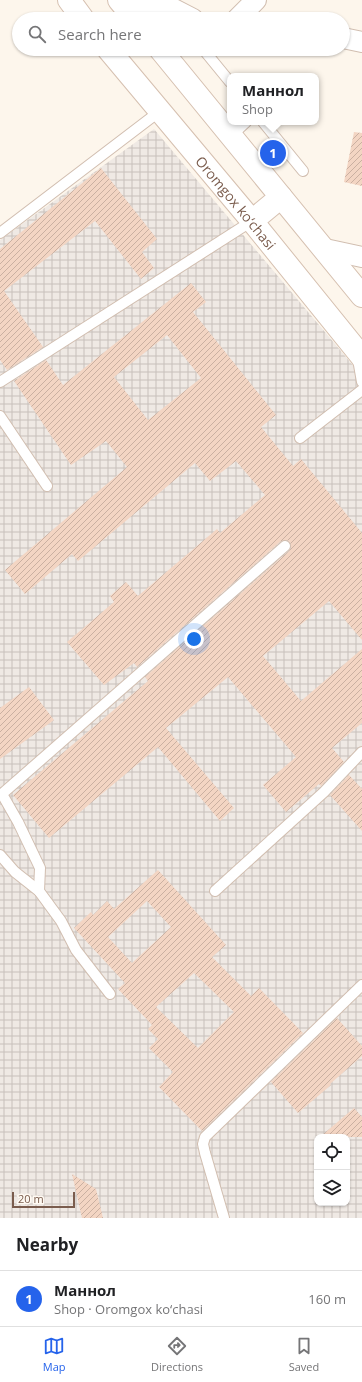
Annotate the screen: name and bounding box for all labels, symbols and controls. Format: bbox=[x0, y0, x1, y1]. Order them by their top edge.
search box bbox=[12, 12, 350, 56]
icon: search bbox=[26, 23, 48, 45]
text: Search here bbox=[58, 24, 142, 44]
popup bbox=[227, 73, 319, 125]
text: Маннол bbox=[242, 80, 304, 100]
text: Shop bbox=[242, 100, 273, 118]
pin: 1 bbox=[260, 138, 286, 168]
street label: Oromgox ko‘chasi bbox=[192, 152, 281, 253]
your location bbox=[184, 629, 204, 649]
map controls bbox=[314, 1134, 350, 1206]
button: locate bbox=[314, 1134, 350, 1170]
button: layers bbox=[314, 1170, 350, 1206]
scale bar bbox=[12, 1190, 75, 1209]
text: 20 m bbox=[18, 1191, 44, 1206]
text: Nearby bbox=[16, 1233, 78, 1256]
text: Маннол bbox=[54, 1280, 116, 1300]
text: 1 bbox=[25, 1290, 33, 1308]
text: 160 m bbox=[308, 1290, 346, 1308]
text: Shop · Oromgox ko‘chasi bbox=[54, 1300, 203, 1318]
tab: Map bbox=[43, 1335, 66, 1374]
tab: Directions bbox=[151, 1335, 203, 1374]
tab: Saved bbox=[289, 1335, 319, 1374]

